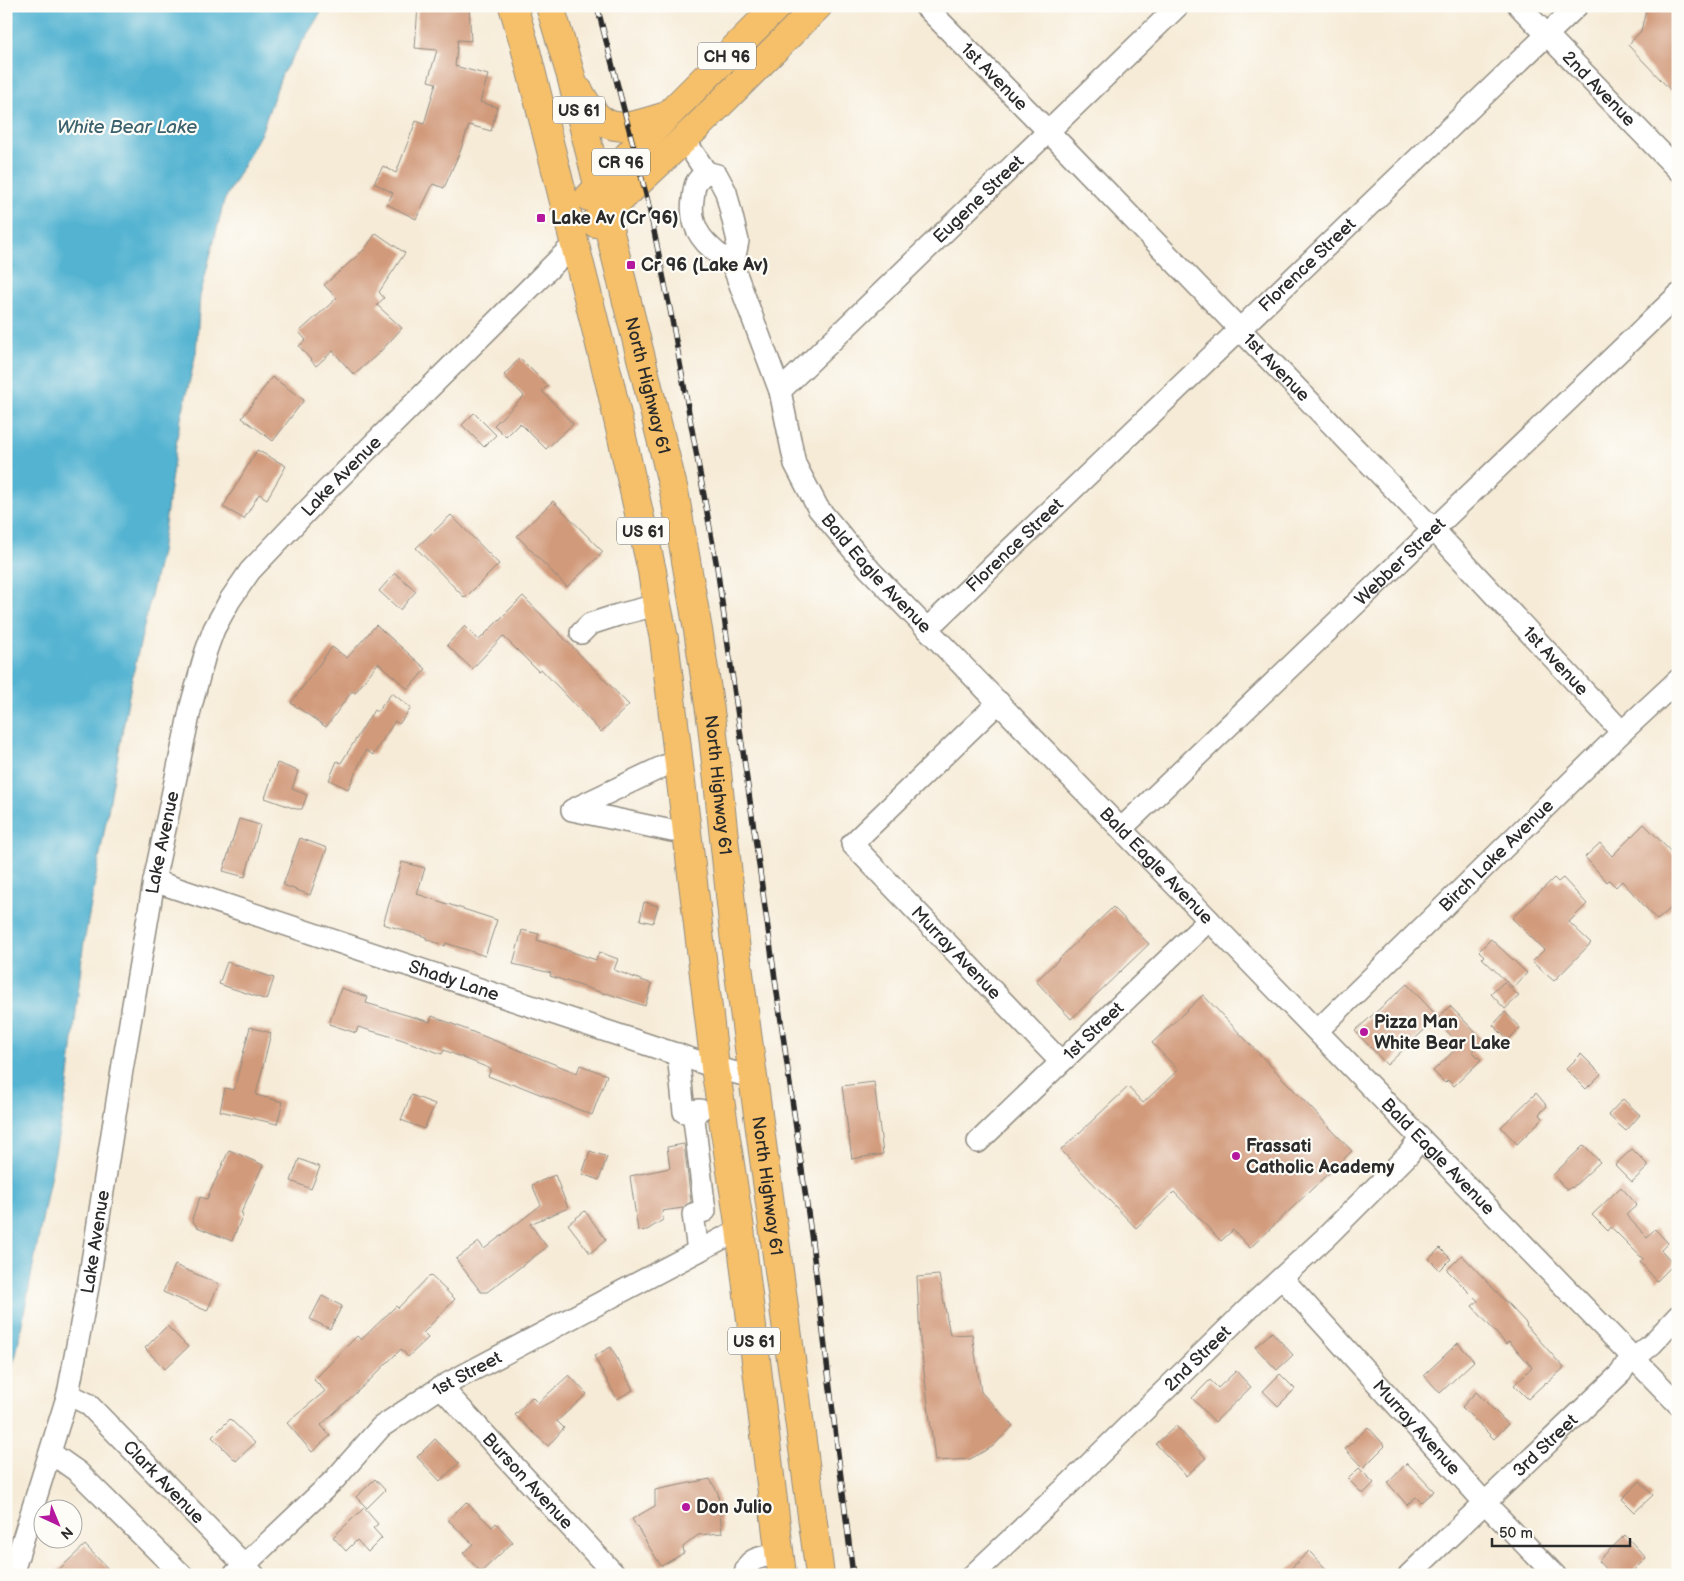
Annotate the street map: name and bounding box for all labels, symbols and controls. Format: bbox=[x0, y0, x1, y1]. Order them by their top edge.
street label: 1st Avenue bbox=[956, 39, 1032, 115]
road number: CH 96 bbox=[698, 42, 756, 70]
street label: 2nd Avenue bbox=[1558, 47, 1640, 131]
road number: US 61 bbox=[553, 96, 605, 124]
water label: White Bear Lake bbox=[57, 116, 197, 139]
road number: CR 96 bbox=[592, 148, 650, 176]
street label: Eugene Street bbox=[929, 151, 1029, 248]
place label: Lake Av (Cr 96) bbox=[551, 208, 679, 229]
marker: Lake Av (Cr 96) bbox=[535, 212, 547, 224]
street label: Florence Street bbox=[1255, 214, 1360, 316]
place label: Cr 96 (Lake Av) bbox=[641, 255, 769, 276]
marker: Cr 96 (Lake Av) bbox=[625, 259, 637, 271]
street label: North Highway 61 bbox=[620, 315, 674, 456]
street label: 1st Avenue bbox=[1238, 329, 1314, 406]
street label: Lake Avenue bbox=[297, 432, 386, 521]
street label: Florence Street bbox=[962, 494, 1068, 597]
street label: Bald Eagle Avenue bbox=[816, 510, 936, 638]
street label: Webber Street bbox=[1351, 513, 1450, 610]
road number: US 61 bbox=[617, 518, 669, 544]
street label: 1st Avenue bbox=[1518, 622, 1593, 700]
street label: North Highway 61 bbox=[700, 714, 736, 856]
street label: Lake Avenue bbox=[142, 789, 184, 896]
street label: Birch Lake Avenue bbox=[1435, 795, 1558, 916]
street label: Bald Eagle Avenue bbox=[1095, 803, 1217, 929]
street label: Murray Avenue bbox=[907, 902, 1005, 1004]
street label: Shady Lane bbox=[406, 956, 502, 1006]
street label: 1st Street bbox=[1059, 997, 1129, 1065]
place label: Pizza Man White Bear Lake bbox=[1374, 1012, 1510, 1054]
marker: Pizza Man White Bear Lake bbox=[1358, 1026, 1370, 1038]
street label: Bald Eagle Avenue bbox=[1377, 1094, 1499, 1220]
street label: North Highway 61 bbox=[747, 1115, 787, 1257]
place label: Frassati Catholic Academy bbox=[1246, 1136, 1395, 1178]
marker: Frassati Catholic Academy bbox=[1230, 1150, 1242, 1162]
street label: Lake Avenue bbox=[77, 1188, 114, 1296]
street label: 2nd Street bbox=[1160, 1321, 1236, 1396]
road number: US 61 bbox=[728, 1328, 780, 1354]
street label: 1st Street bbox=[428, 1347, 506, 1401]
street label: Murray Avenue bbox=[1368, 1376, 1465, 1480]
street label: 3rd Street bbox=[1509, 1410, 1583, 1481]
street label: Burson Avenue bbox=[478, 1429, 577, 1534]
street label: Clark Avenue bbox=[118, 1436, 209, 1528]
place label: Don Julio bbox=[696, 1497, 772, 1518]
north arrow bbox=[32, 1498, 82, 1548]
marker: Don Julio bbox=[680, 1501, 692, 1513]
scale bar bbox=[1492, 1516, 1629, 1548]
text: N bbox=[57, 1523, 76, 1543]
text: 50 m bbox=[1499, 1524, 1533, 1543]

